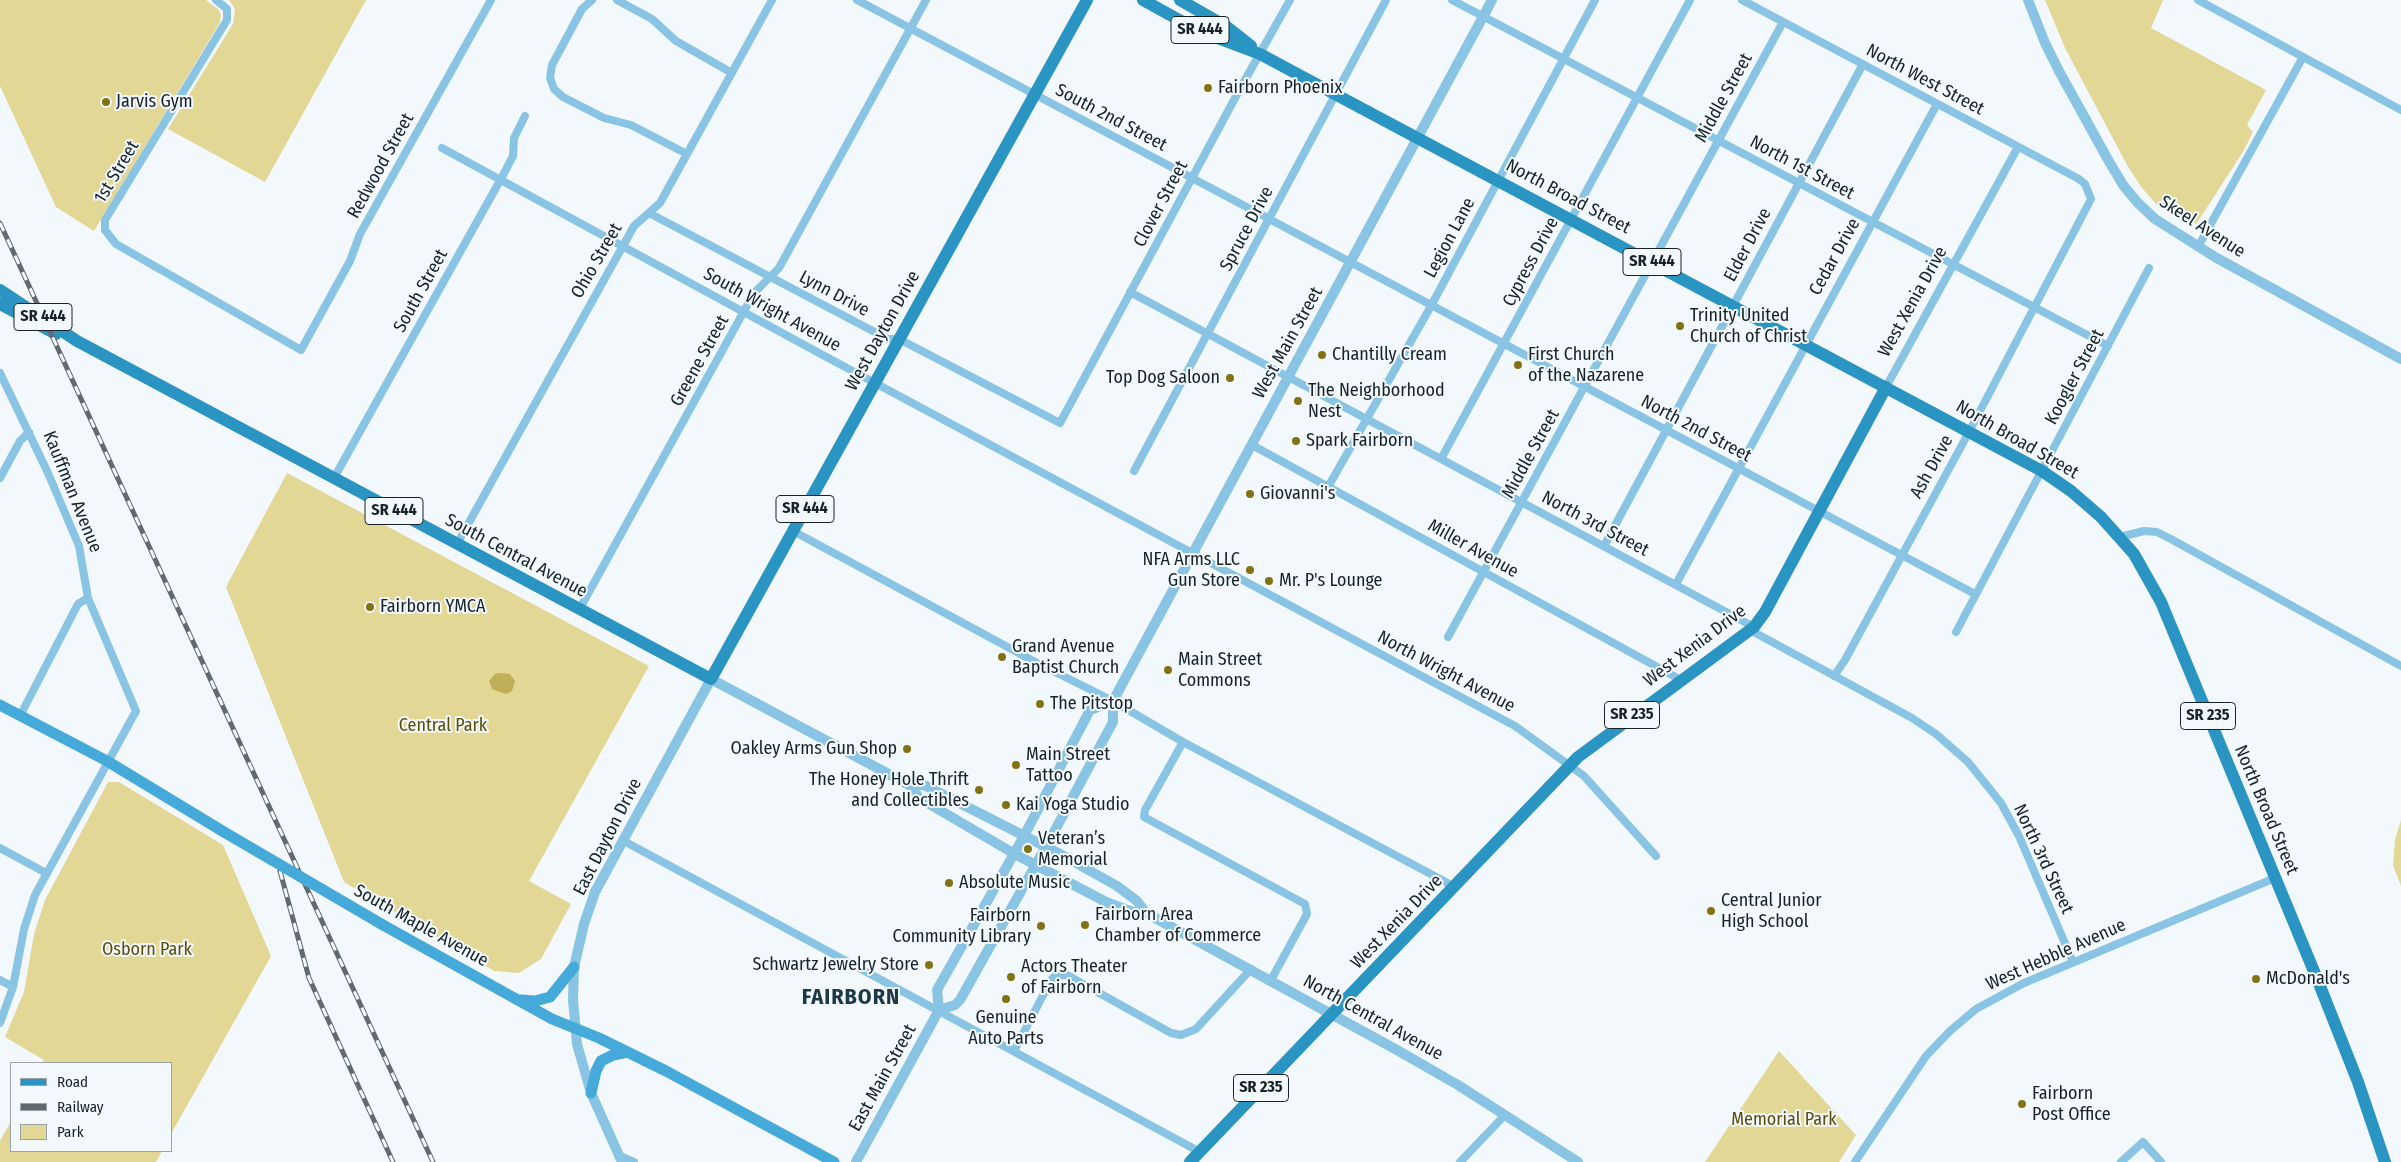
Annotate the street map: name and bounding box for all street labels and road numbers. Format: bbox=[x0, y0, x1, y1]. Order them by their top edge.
road number: SR 444 bbox=[1171, 16, 1229, 44]
street label: North West Street bbox=[1862, 40, 1988, 120]
street label: Middle Street bbox=[1691, 50, 1757, 146]
street label: South 2nd Street bbox=[1052, 80, 1170, 156]
street label: Redwood Street bbox=[343, 110, 419, 222]
street label: North 1st Street bbox=[1746, 131, 1858, 205]
street label: 1st Street bbox=[90, 137, 144, 207]
street label: North Broad Street bbox=[1502, 155, 1634, 239]
street label: Clover Street bbox=[1129, 157, 1193, 251]
street label: Spruce Drive bbox=[1216, 183, 1278, 275]
street label: Skeel Avenue bbox=[2155, 191, 2249, 263]
street label: Legion Lane bbox=[1420, 194, 1480, 282]
street label: Elder Drive bbox=[1720, 205, 1776, 285]
street label: Cypress Drive bbox=[1498, 214, 1564, 310]
street label: Cedar Drive bbox=[1805, 215, 1865, 299]
street label: Ohio Street bbox=[567, 220, 627, 302]
street label: West Xenia Drive bbox=[1874, 243, 1952, 361]
street label: South Street bbox=[389, 246, 453, 336]
road number: SR 444 bbox=[1623, 248, 1681, 276]
street label: South Wright Avenue bbox=[700, 263, 844, 357]
street label: Lynn Drive bbox=[795, 267, 873, 321]
street label: West Dayton Drive bbox=[841, 267, 925, 395]
street label: West Main Street bbox=[1248, 283, 1328, 403]
road number: SR 444 bbox=[14, 304, 72, 330]
street label: Greene Street bbox=[666, 312, 734, 410]
street label: Koogler Street bbox=[2041, 326, 2109, 428]
street label: North 2nd Street bbox=[1637, 391, 1755, 467]
street label: North Broad Street bbox=[1952, 396, 2082, 484]
street label: Middle Street bbox=[1498, 406, 1564, 502]
street label: Kauffman Avenue bbox=[38, 428, 106, 556]
street label: Ash Drive bbox=[1906, 432, 1958, 502]
street label: North 3rd Street bbox=[1538, 487, 1652, 561]
road number: SR 444 bbox=[776, 496, 834, 522]
road number: SR 444 bbox=[365, 498, 423, 524]
street label: South Central Avenue bbox=[441, 509, 591, 603]
street label: Miller Avenue bbox=[1424, 515, 1522, 583]
street label: West Xenia Drive bbox=[1640, 600, 1750, 692]
street label: North Wright Avenue bbox=[1374, 627, 1518, 717]
road number: SR 235 bbox=[1604, 702, 1660, 728]
road number: SR 235 bbox=[2180, 702, 2236, 729]
street label: North Broad Street bbox=[2229, 742, 2303, 878]
street label: East Dayton Drive bbox=[569, 775, 647, 899]
street label: North 3rd Street bbox=[2008, 801, 2078, 917]
street label: West Xenia Drive bbox=[1347, 870, 1447, 974]
street label: South Maple Avenue bbox=[350, 880, 492, 972]
street label: West Hebble Avenue bbox=[1983, 914, 2129, 996]
street label: North Central Avenue bbox=[1299, 971, 1447, 1065]
street label: East Main Street bbox=[845, 1021, 921, 1135]
road number: SR 235 bbox=[1234, 1074, 1288, 1102]

